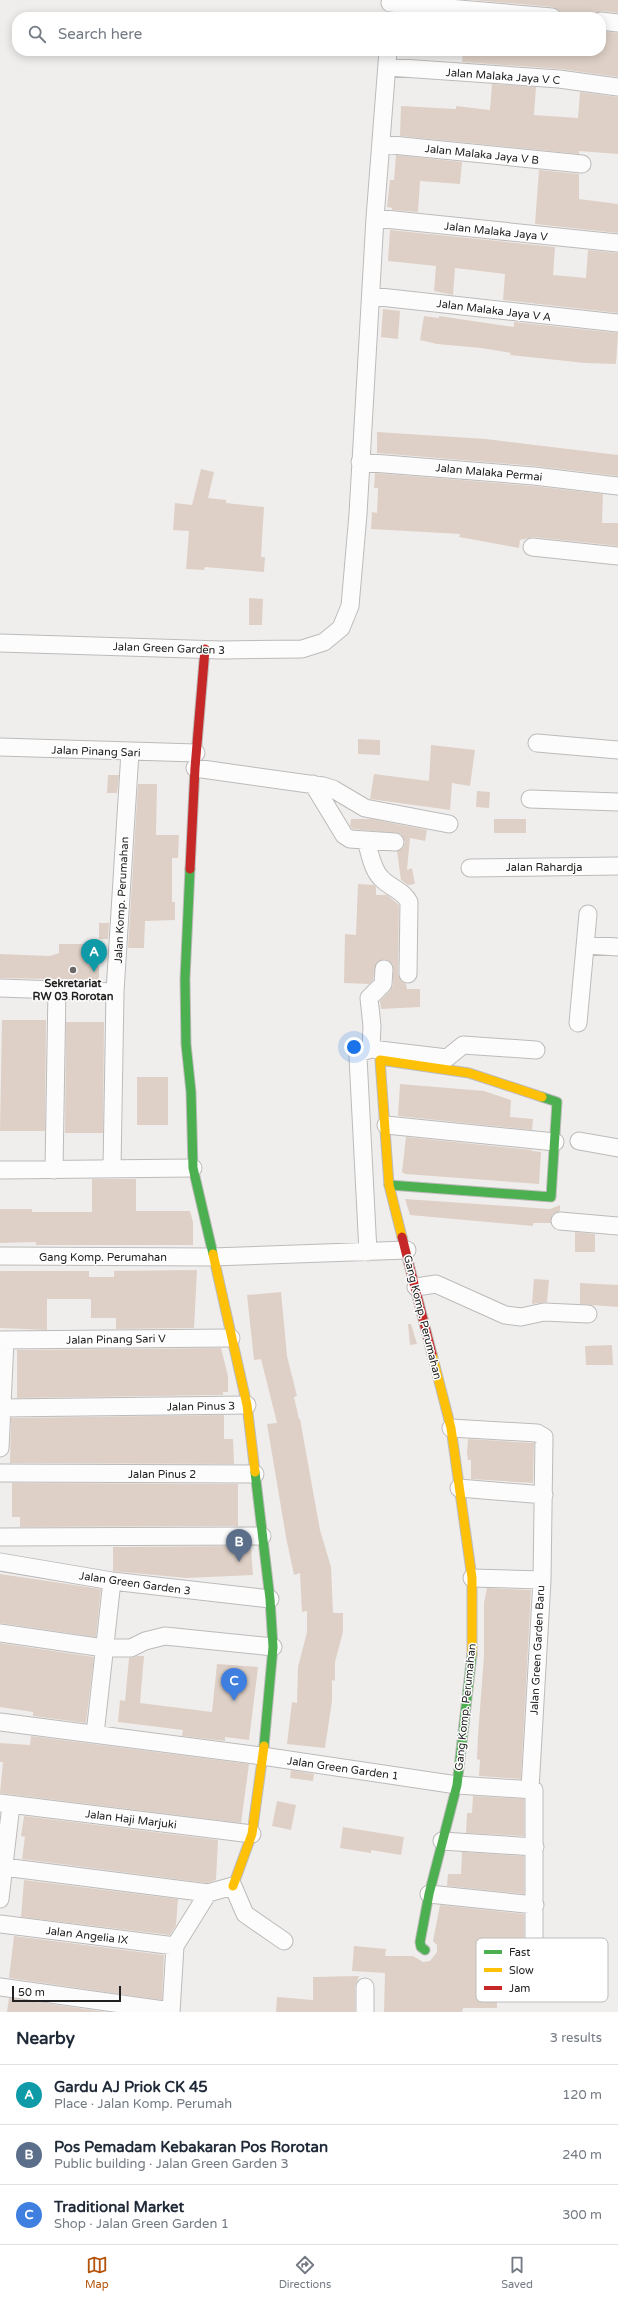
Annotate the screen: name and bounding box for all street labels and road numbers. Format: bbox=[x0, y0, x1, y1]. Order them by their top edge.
street label: Jalan Malaka Jaya V C bbox=[445, 66, 561, 87]
street label: Jalan Malaka Jaya V B bbox=[424, 142, 540, 167]
street label: Jalan Malaka Jaya V bbox=[443, 220, 549, 243]
street label: Jalan Malaka Jaya V A bbox=[436, 297, 552, 324]
street label: Jalan Malaka Permai bbox=[435, 461, 543, 484]
street label: Jalan Green Garden 3 bbox=[113, 640, 225, 657]
street label: Jalan Pinang Sari bbox=[51, 743, 141, 760]
street label: Jalan Komp. Perumahan bbox=[112, 836, 131, 964]
street label: Jalan Rahardja bbox=[506, 861, 582, 874]
street label: Gang Komp. Perumahan bbox=[39, 1251, 167, 1264]
street label: Gang Komp. Perumahan bbox=[401, 1253, 444, 1381]
street label: Jalan Pinang Sari V bbox=[66, 1332, 166, 1347]
street label: Jalan Pinus 3 bbox=[167, 1399, 235, 1414]
street label: Jalan Pinus 2 bbox=[128, 1468, 196, 1481]
street label: Jalan Green Garden 3 bbox=[78, 1569, 192, 1598]
street label: Jalan Green Garden Baru bbox=[528, 1585, 547, 1715]
street label: Gang Komp. Perumahan bbox=[452, 1643, 479, 1771]
street label: Jalan Green Garden 1 bbox=[286, 1754, 399, 1783]
street label: Jalan Haji Marjuki bbox=[85, 1807, 177, 1832]
street label: Jalan Angelia IX bbox=[45, 1924, 129, 1947]

